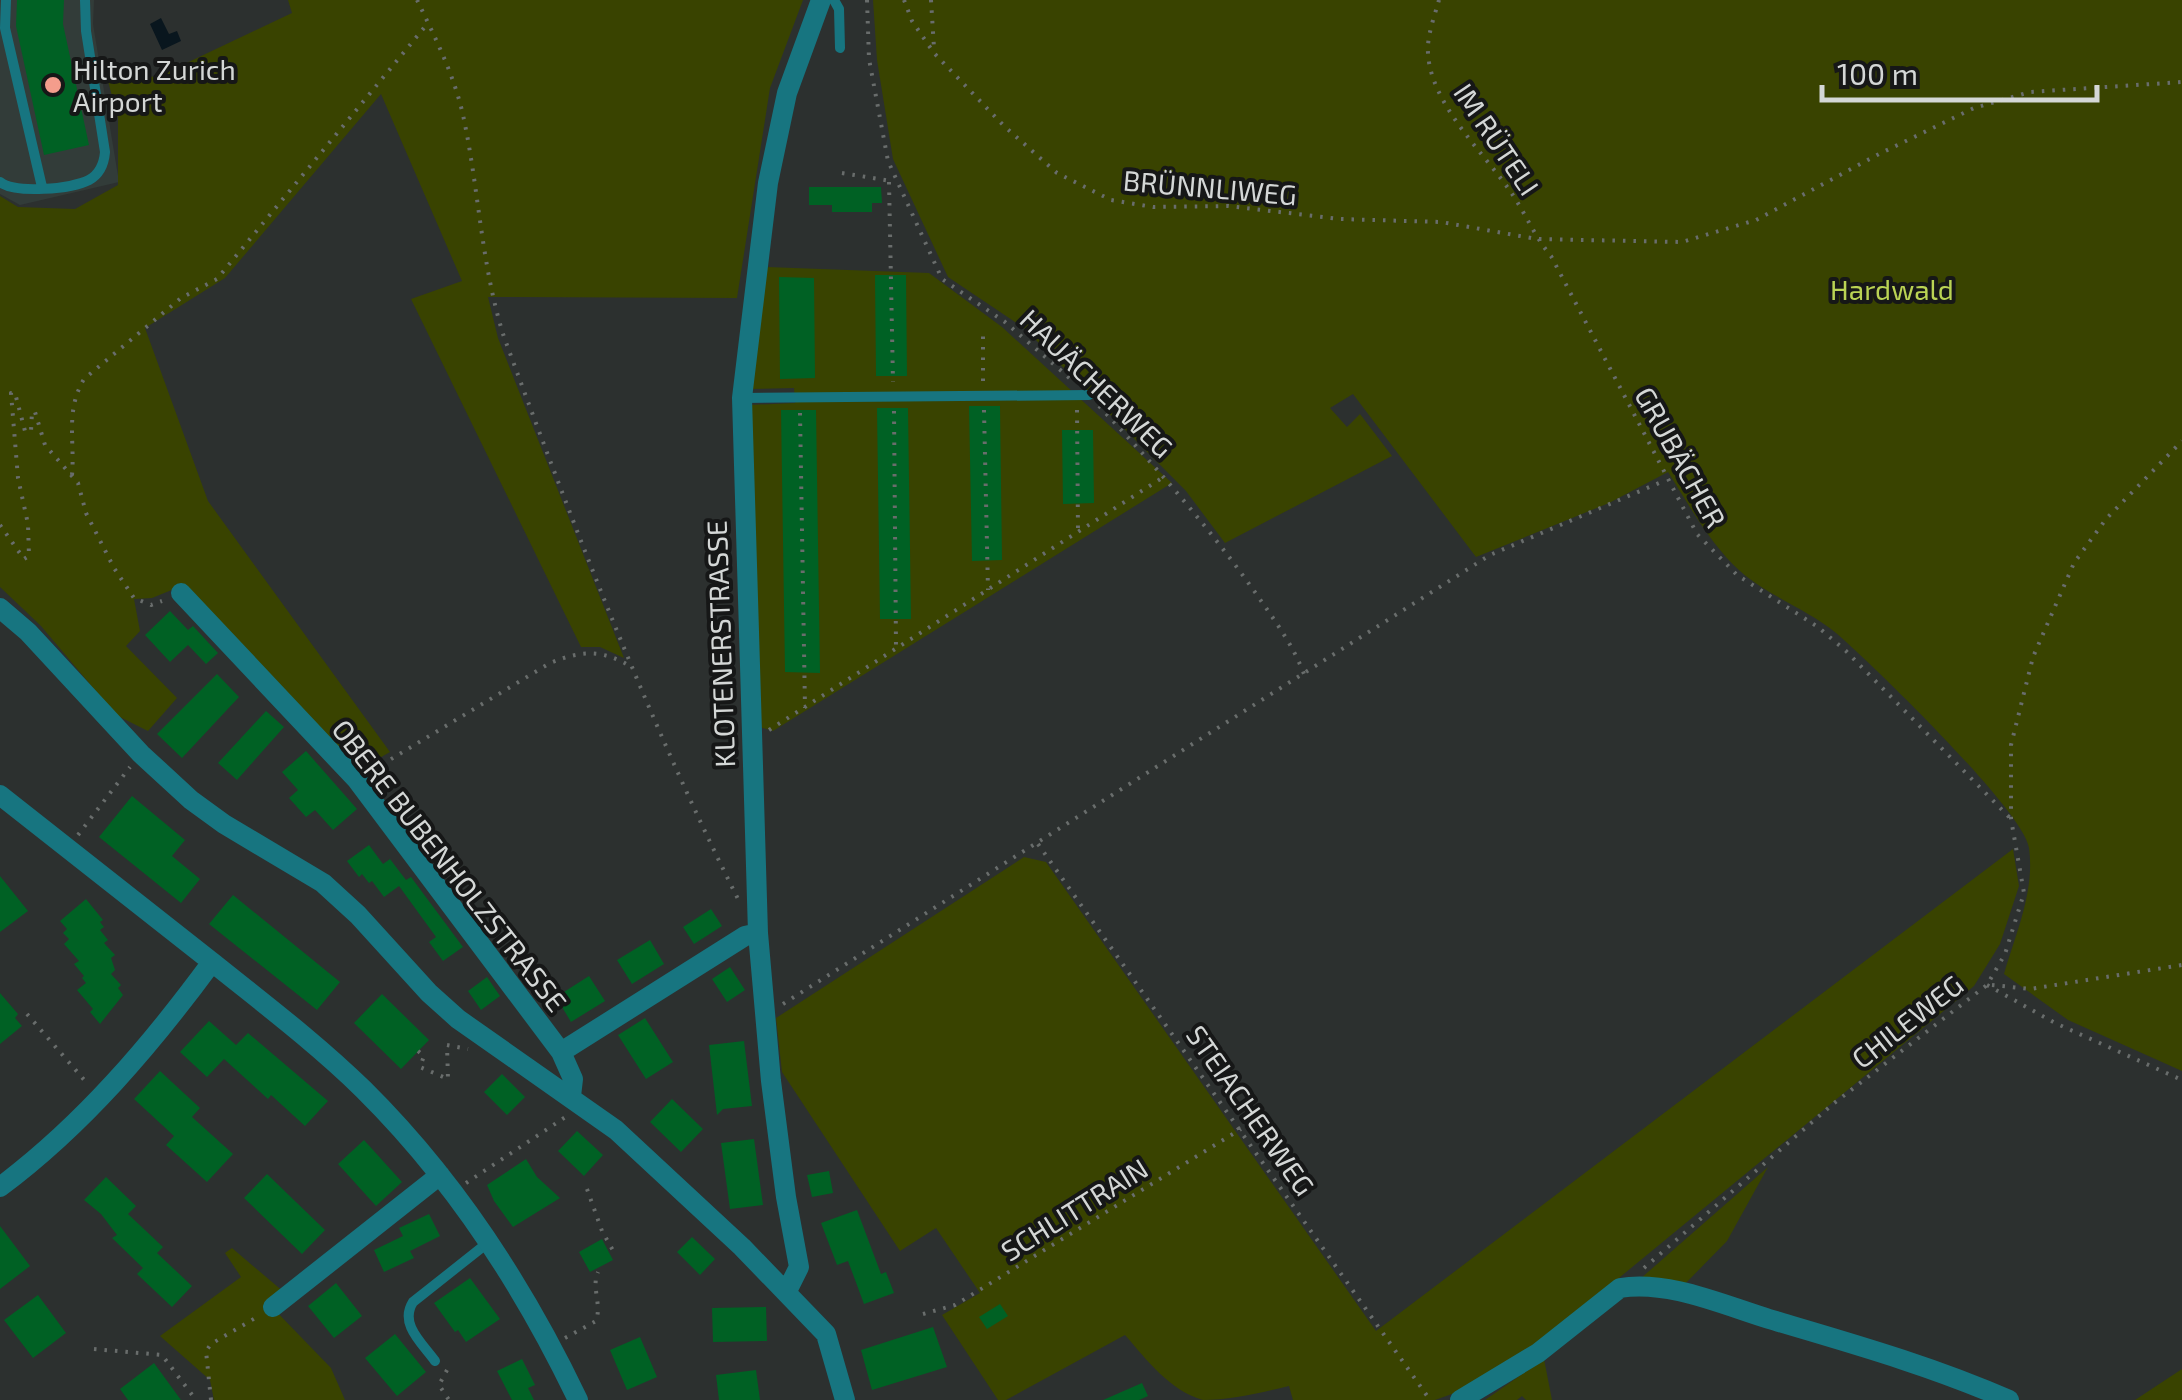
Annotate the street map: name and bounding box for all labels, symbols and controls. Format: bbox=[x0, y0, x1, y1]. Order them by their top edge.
scale bar bbox=[1822, 40, 2097, 102]
place label: Hilton Zurich Airport bbox=[73, 52, 236, 118]
text: 100 m bbox=[1837, 55, 1918, 91]
marker: Hilton Zurich Airport bbox=[42, 74, 64, 96]
street label: IM RÜTELI bbox=[1447, 77, 1547, 201]
street label: BRÜNNLIWEG bbox=[1122, 162, 1298, 212]
park label: Hardwald bbox=[1830, 272, 1954, 306]
street label: HAUÄCHERWEG bbox=[1014, 302, 1180, 464]
street label: GRUBÄCHER bbox=[1628, 381, 1734, 533]
street label: KLOTENERSTRASSE bbox=[699, 520, 741, 768]
street label: OBERE BUBENHOLZSTRASSE bbox=[325, 712, 575, 1018]
street label: CHILEWEG bbox=[1845, 967, 1969, 1075]
street label: STEIACHERWEG bbox=[1180, 1019, 1322, 1201]
street label: SCHLITTRAIN bbox=[994, 1150, 1154, 1268]

